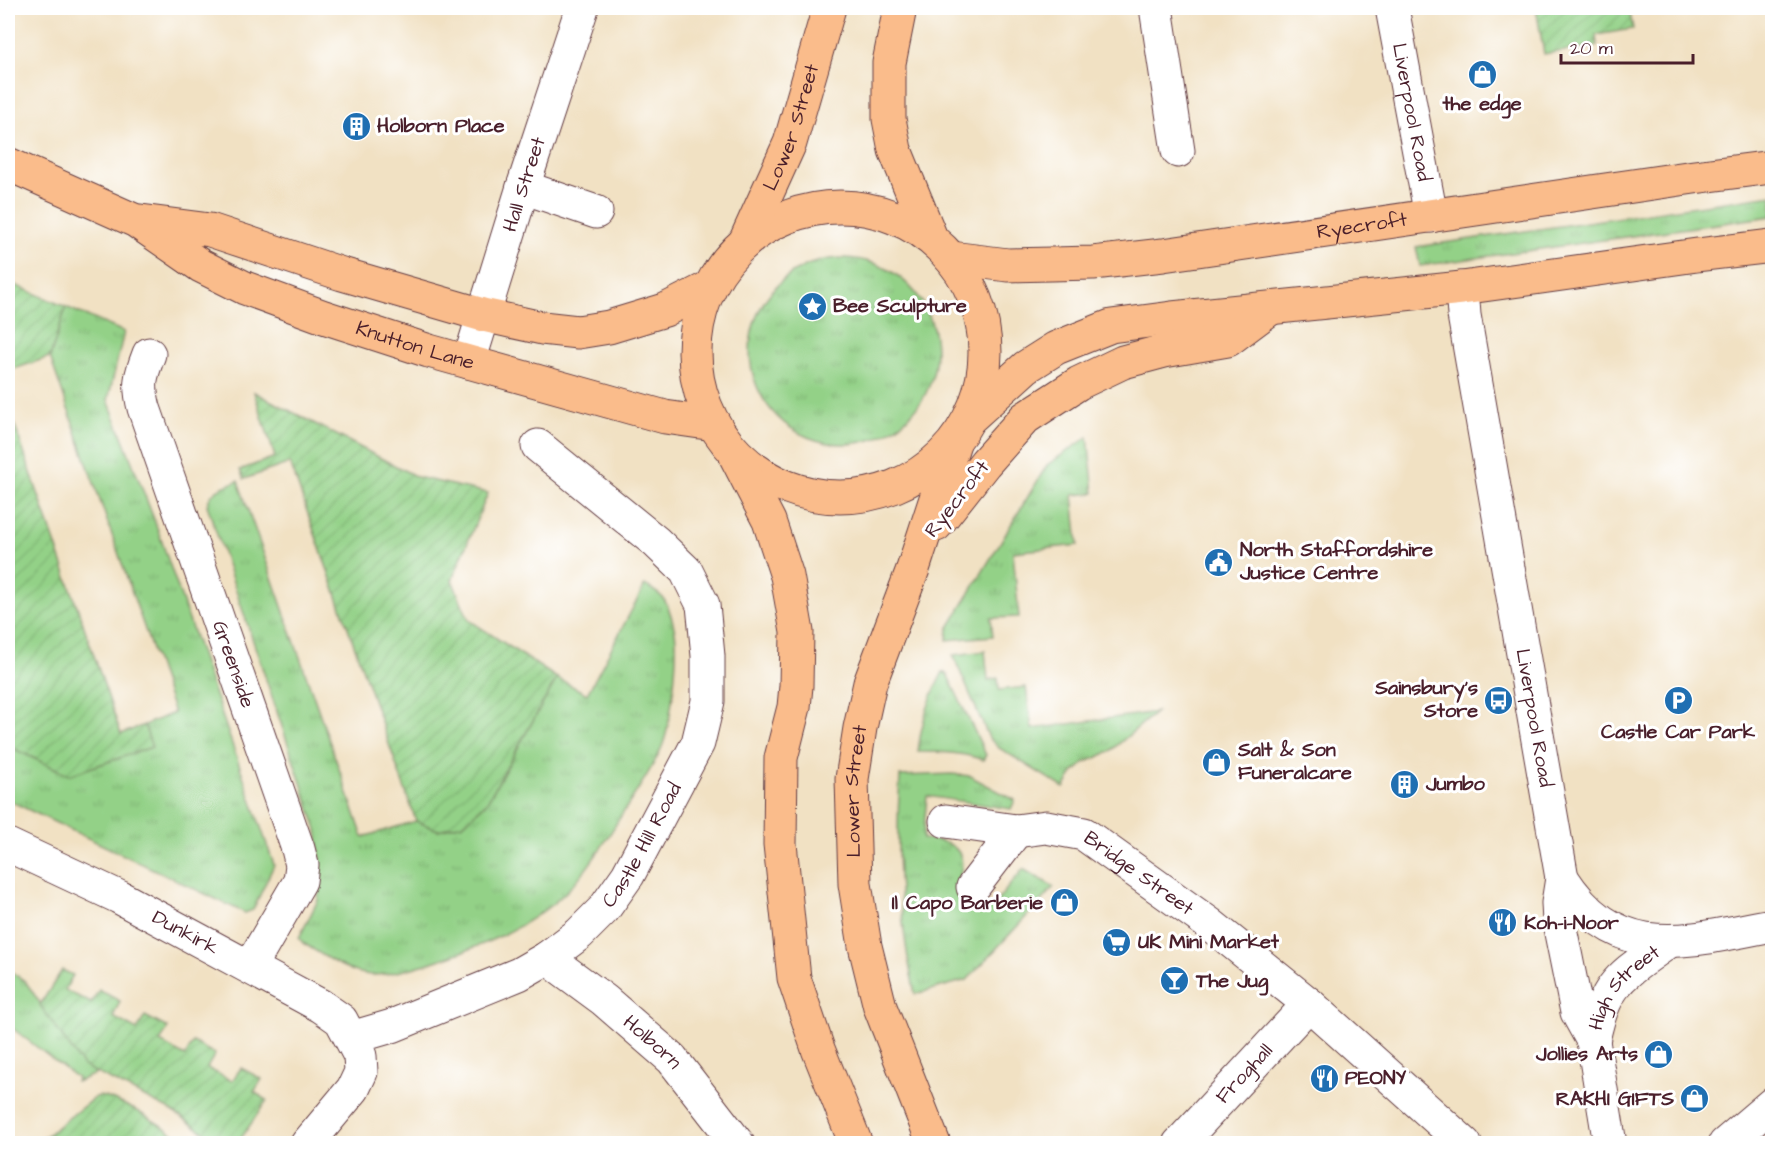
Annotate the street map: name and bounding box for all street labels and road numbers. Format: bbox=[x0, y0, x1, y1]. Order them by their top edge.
street label: Liverpool Road bbox=[1385, 41, 1438, 184]
street label: Lower Street bbox=[756, 61, 826, 195]
street label: Hall Street bbox=[496, 133, 553, 235]
street label: Ryecroft bbox=[1315, 205, 1409, 246]
street label: Knutton Lane bbox=[352, 314, 478, 377]
street label: Ryecroft bbox=[918, 455, 997, 544]
street label: Greenside bbox=[205, 617, 262, 712]
street label: Liverpool Road bbox=[1508, 647, 1560, 789]
street label: Lower Street bbox=[838, 723, 874, 858]
street label: Castle Hill Road bbox=[595, 778, 689, 913]
street label: Bridge Street bbox=[1078, 824, 1200, 922]
street label: Dunkirk bbox=[147, 903, 224, 962]
street label: High Street bbox=[1582, 938, 1666, 1033]
street label: Holborn bbox=[617, 1009, 689, 1075]
street label: Froghall bbox=[1209, 1037, 1279, 1110]

